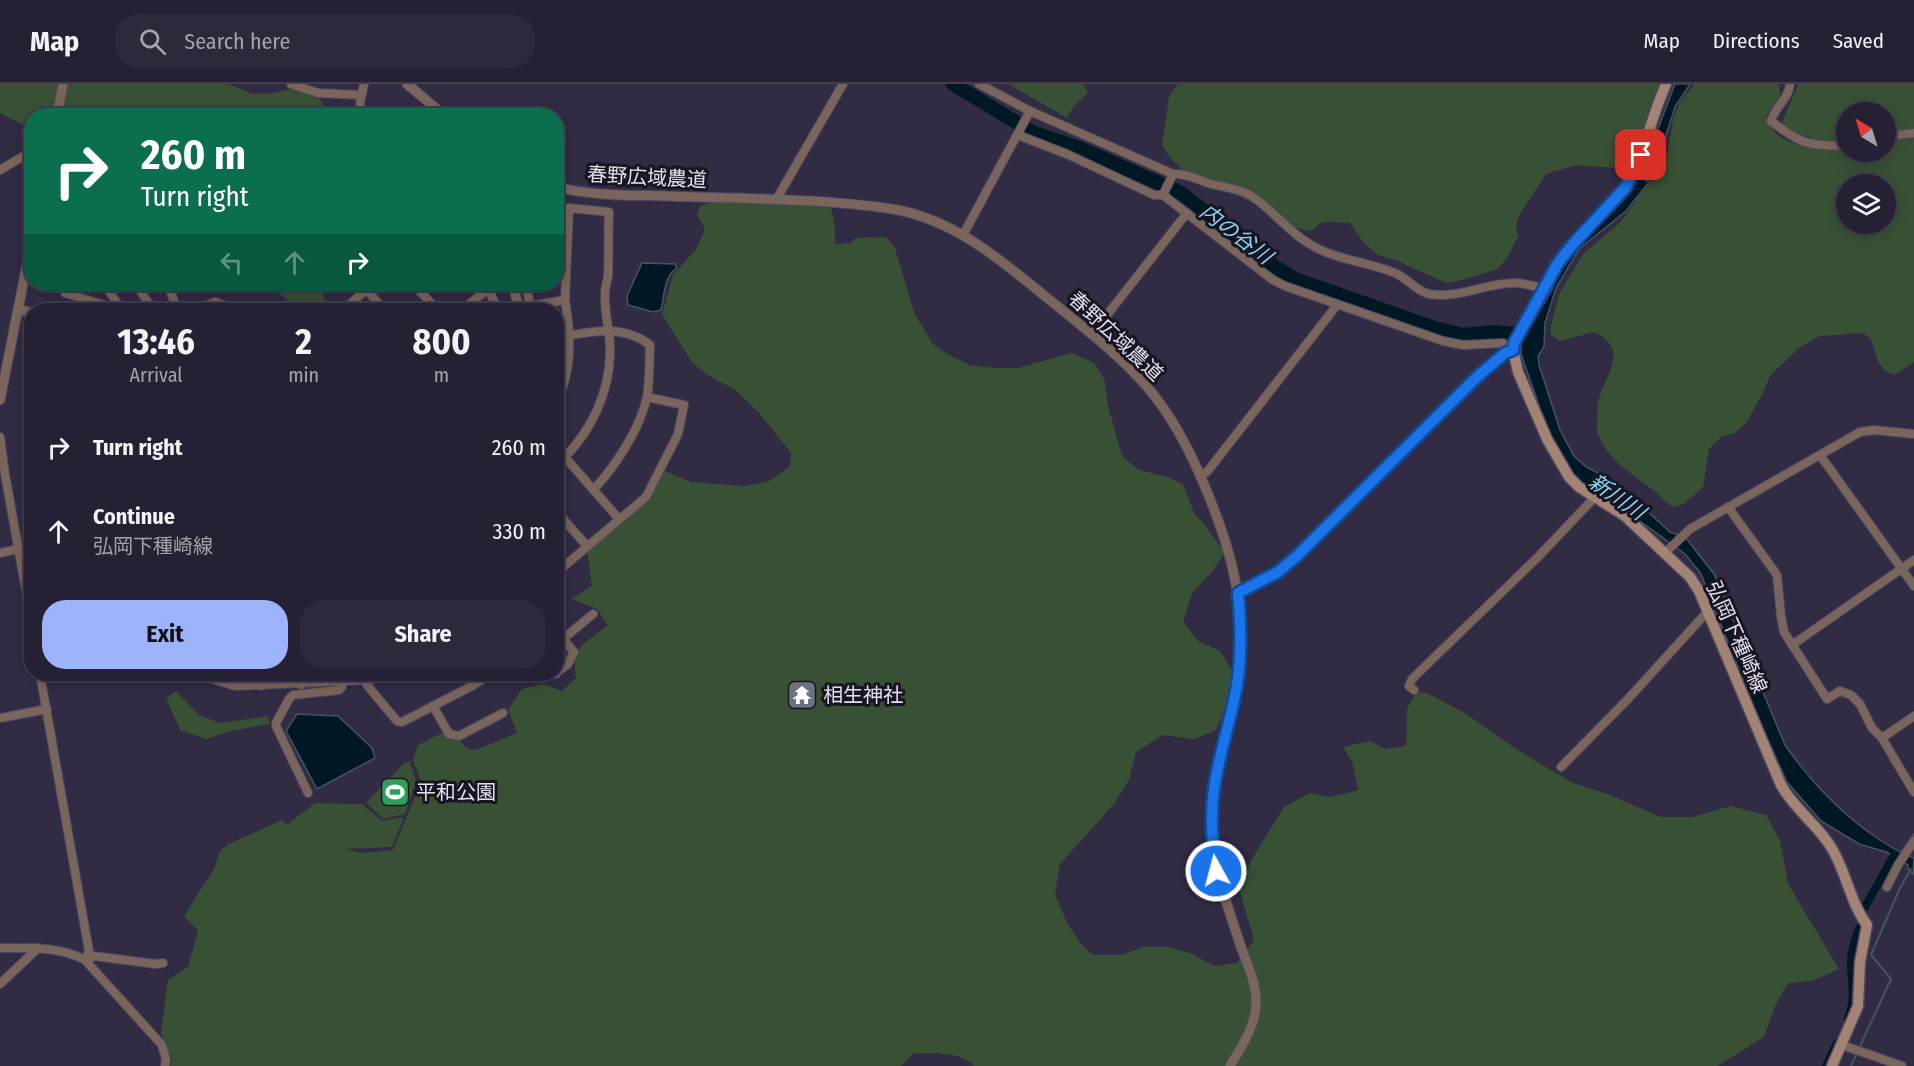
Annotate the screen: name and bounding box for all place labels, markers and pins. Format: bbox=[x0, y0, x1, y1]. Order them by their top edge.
pin bbox=[1615, 129, 1666, 180]
temple icon: 相生神社 bbox=[786, 679, 818, 711]
place label: 相生神社 bbox=[823, 683, 903, 707]
sports icon: 平和公園 bbox=[379, 776, 411, 808]
place label: 平和公園 bbox=[416, 780, 496, 804]

